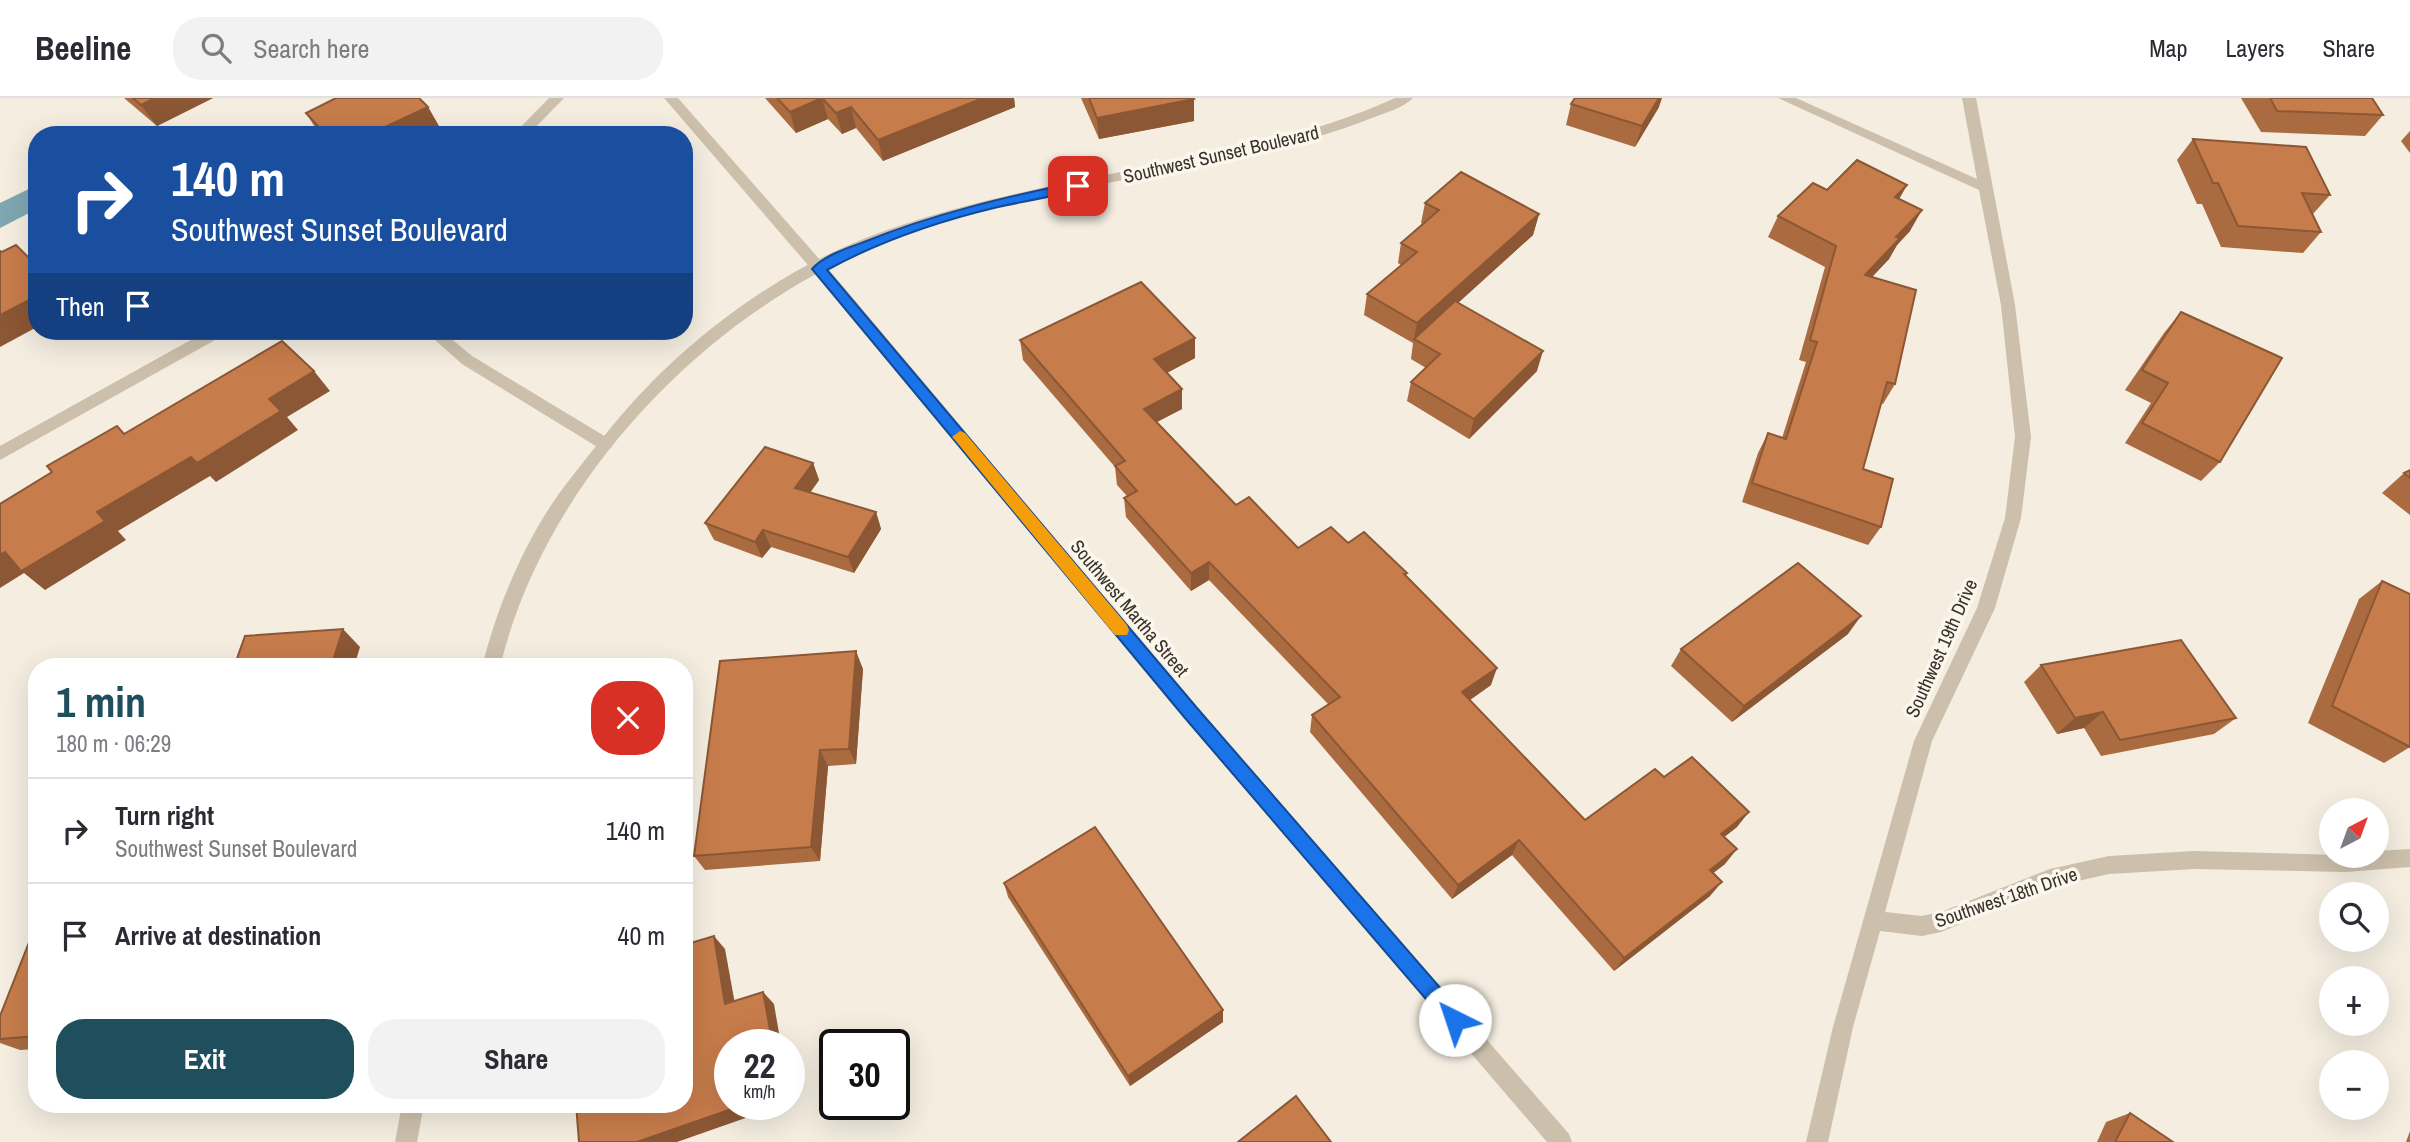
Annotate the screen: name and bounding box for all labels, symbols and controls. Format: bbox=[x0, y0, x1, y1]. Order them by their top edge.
search box bbox=[173, 17, 663, 80]
text: Beeline bbox=[35, 26, 131, 70]
icon: search bbox=[197, 29, 235, 67]
text: Search here bbox=[253, 31, 369, 66]
text: Map bbox=[2149, 32, 2187, 64]
text: Layers bbox=[2225, 32, 2284, 64]
text: Share bbox=[2322, 32, 2375, 64]
street label: Southwest Sunset Boulevard bbox=[1121, 119, 1321, 189]
text: 140 m bbox=[171, 145, 285, 211]
icon: right bbox=[56, 154, 147, 245]
pin bbox=[1048, 156, 1108, 216]
icon: arrive bbox=[1059, 167, 1097, 205]
text: Southwest Sunset Boulevard bbox=[171, 208, 508, 251]
icon: arrive bbox=[119, 287, 157, 325]
text: Then bbox=[56, 289, 105, 324]
street label: Southwest Martha Street bbox=[1065, 534, 1195, 683]
street label: Southwest 19th Drive bbox=[1899, 575, 1983, 721]
text: 1 min bbox=[56, 674, 146, 730]
button: close bbox=[591, 681, 665, 755]
text: 180 m · 06:29 bbox=[56, 728, 171, 759]
text: Turn right bbox=[115, 798, 214, 833]
north arrow bbox=[2319, 798, 2389, 868]
map controls bbox=[2319, 798, 2389, 1120]
icon: right bbox=[56, 812, 94, 850]
text: 140 m bbox=[606, 813, 665, 848]
text: Southwest Sunset Boulevard bbox=[115, 833, 357, 864]
street label: Southwest 18th Drive bbox=[1931, 860, 2081, 934]
button: search bbox=[2319, 882, 2389, 952]
icon: arrive bbox=[56, 917, 94, 955]
text: Arrive at destination bbox=[115, 918, 321, 953]
text: 40 m bbox=[618, 918, 665, 953]
button: + bbox=[2319, 966, 2389, 1036]
position arrow bbox=[1418, 983, 1492, 1057]
button: Exit bbox=[56, 1019, 354, 1099]
button: Share bbox=[368, 1019, 665, 1099]
speed limit sign: 30 bbox=[819, 1029, 910, 1120]
text: 22 bbox=[744, 1042, 775, 1089]
button: − bbox=[2319, 1050, 2389, 1120]
text: km/h bbox=[744, 1079, 776, 1104]

